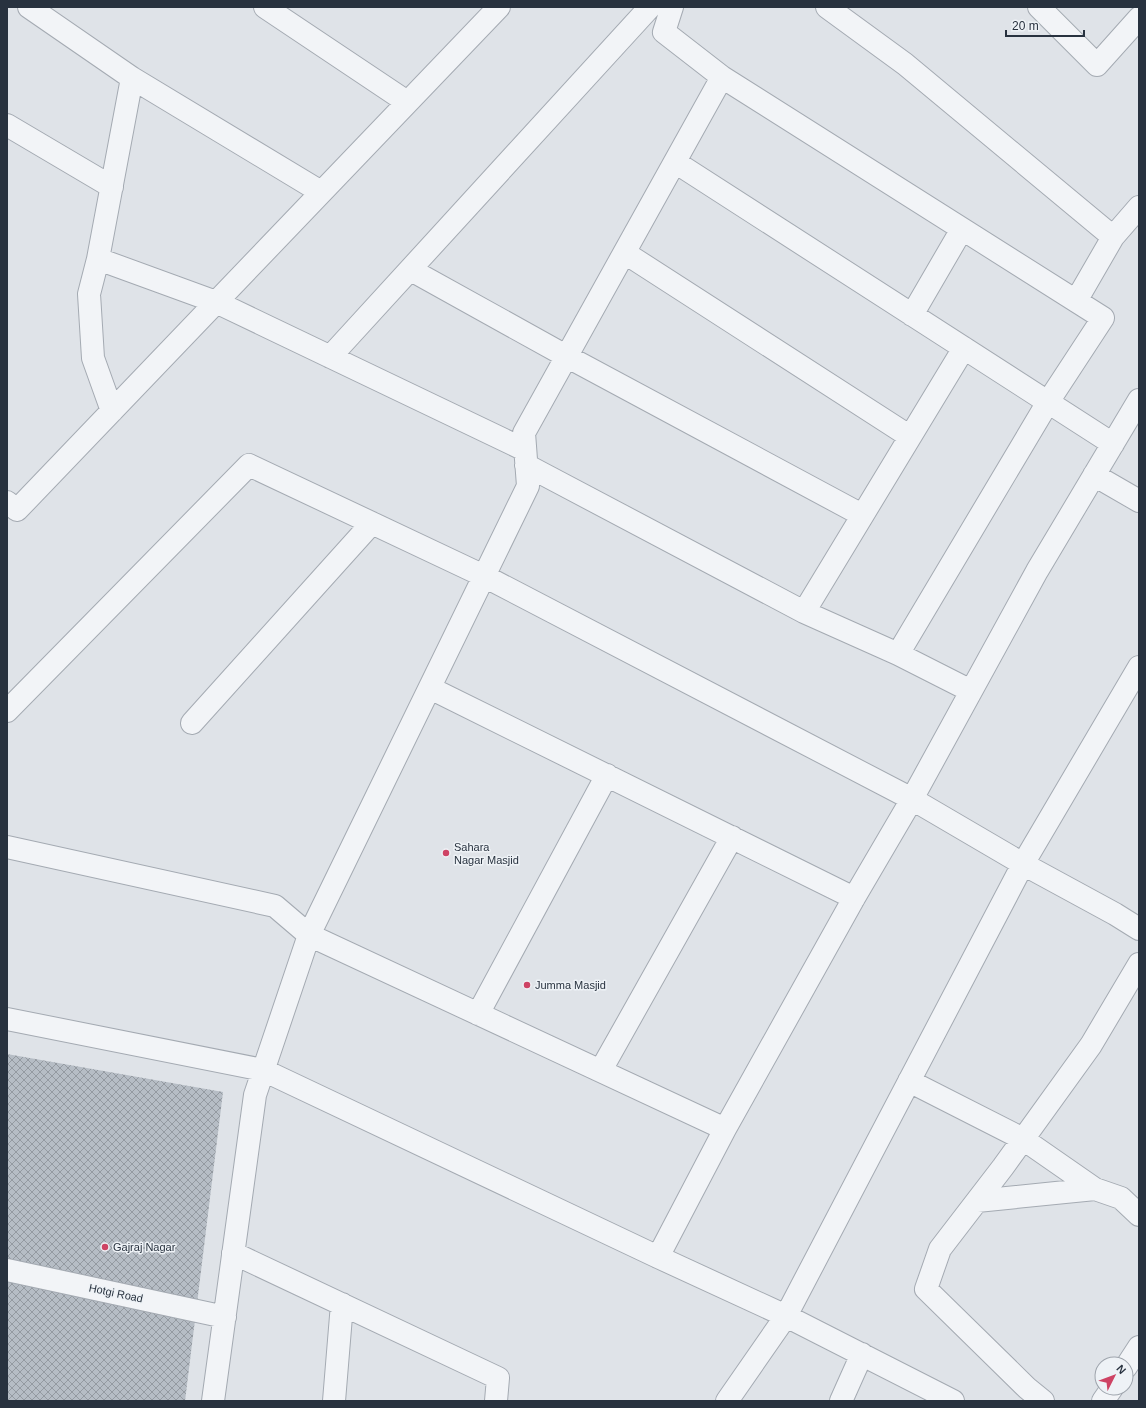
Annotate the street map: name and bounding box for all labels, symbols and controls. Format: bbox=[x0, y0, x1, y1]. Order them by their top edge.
scale bar bbox=[1006, 12, 1084, 38]
text: 20 m bbox=[1012, 19, 1039, 33]
place label: Sahara Nagar Masjid bbox=[454, 841, 519, 866]
marker: Sahara Nagar Masjid bbox=[441, 848, 451, 858]
place label: Jumma Masjid bbox=[535, 979, 606, 991]
marker: Jumma Masjid bbox=[522, 980, 532, 990]
place label: Gajraj Nagar bbox=[113, 1241, 176, 1253]
marker: Gajraj Nagar bbox=[100, 1242, 110, 1252]
street label: Hotgi Road bbox=[88, 1281, 144, 1305]
north arrow bbox=[1094, 1356, 1134, 1396]
text: N bbox=[1114, 1362, 1129, 1376]

